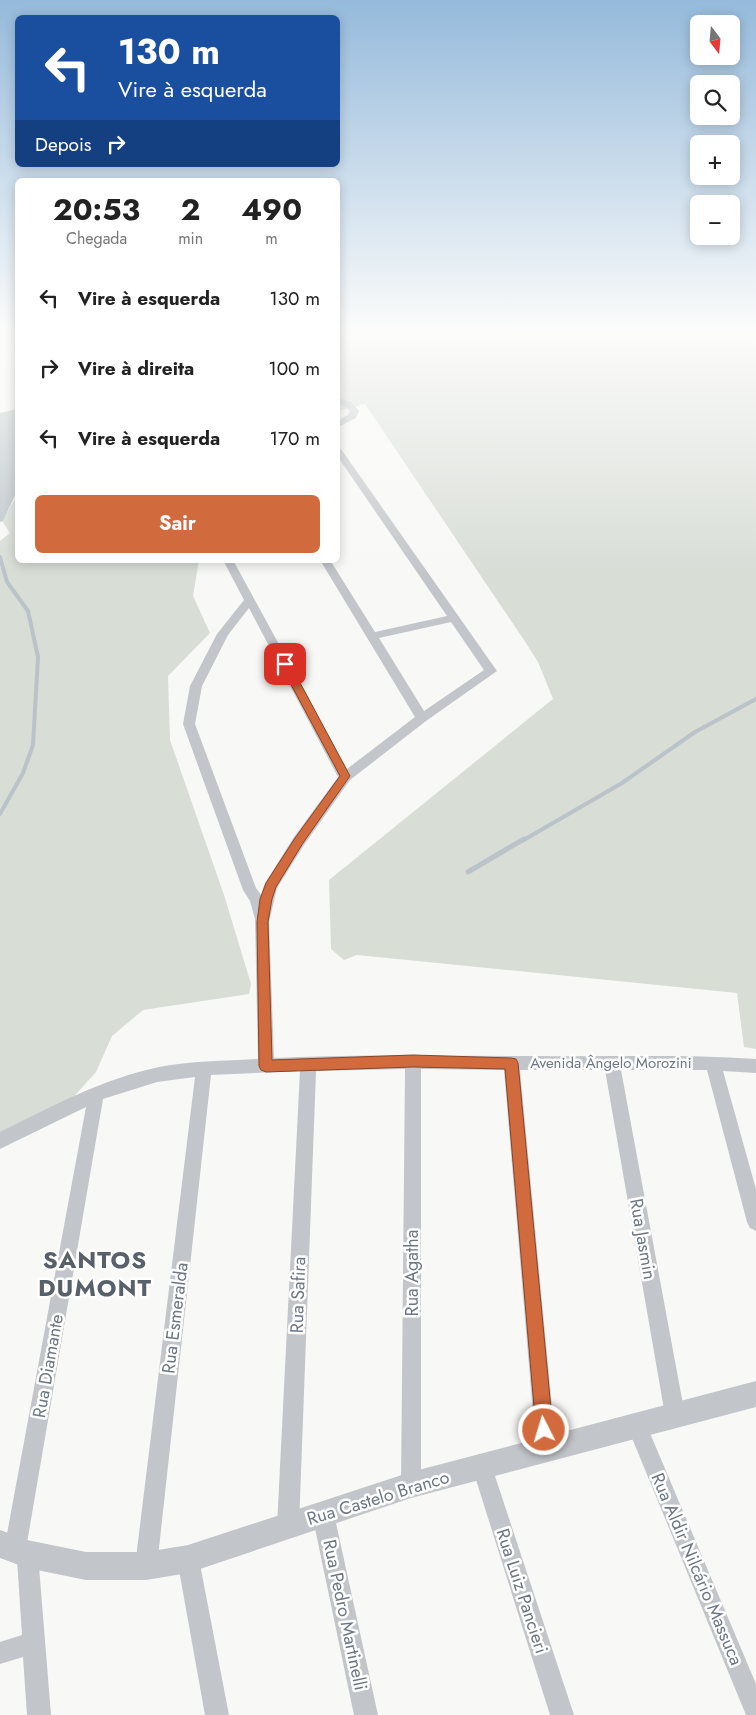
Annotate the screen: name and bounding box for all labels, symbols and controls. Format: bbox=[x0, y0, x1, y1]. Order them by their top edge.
north arrow bbox=[690, 15, 740, 65]
map controls bbox=[690, 15, 740, 245]
text: 130 m bbox=[118, 27, 220, 77]
icon: left bbox=[35, 35, 100, 100]
text: Vire à esquerda bbox=[118, 73, 267, 105]
button: search bbox=[690, 75, 740, 125]
icon: right bbox=[102, 130, 130, 158]
text: Depois bbox=[35, 131, 92, 158]
button: + bbox=[690, 135, 740, 185]
text: 20:53 bbox=[53, 188, 140, 231]
text: 2 bbox=[181, 188, 200, 231]
text: 490 bbox=[241, 188, 302, 231]
button: − bbox=[690, 195, 740, 245]
text: Chegada bbox=[66, 227, 127, 250]
text: min bbox=[178, 227, 203, 250]
text: m bbox=[265, 227, 278, 250]
icon: left bbox=[35, 284, 63, 312]
text: Vire à esquerda bbox=[78, 285, 220, 312]
text: 130 m bbox=[269, 285, 320, 312]
icon: right bbox=[35, 354, 63, 382]
text: Vire à direita bbox=[78, 355, 194, 382]
text: 100 m bbox=[268, 355, 320, 382]
icon: left bbox=[35, 424, 63, 452]
text: Vire à esquerda bbox=[78, 425, 220, 452]
text: 170 m bbox=[270, 425, 320, 452]
button: Sair bbox=[35, 495, 320, 553]
pin bbox=[264, 643, 306, 685]
icon: arrive bbox=[271, 650, 299, 678]
street label: Avenida Ângelo Morozini bbox=[530, 1052, 692, 1074]
street label: Rua Jasmin bbox=[623, 1196, 663, 1282]
street label: Rua Agatha bbox=[399, 1230, 425, 1316]
district label: SANTOS DUMONT bbox=[38, 1242, 152, 1305]
street label: Rua Safira bbox=[284, 1256, 312, 1334]
street label: Rua Esmeralda bbox=[155, 1261, 195, 1375]
street label: Rua Diamante bbox=[26, 1312, 70, 1420]
position arrow bbox=[517, 1403, 569, 1455]
street label: Rua Castelo Branco bbox=[304, 1464, 453, 1532]
street label: Rua Aldir Nilcário Massuca bbox=[645, 1469, 749, 1669]
street label: Rua Luiz Pancieri bbox=[490, 1525, 554, 1657]
street label: Rua Pedro Martinelli bbox=[316, 1537, 374, 1693]

